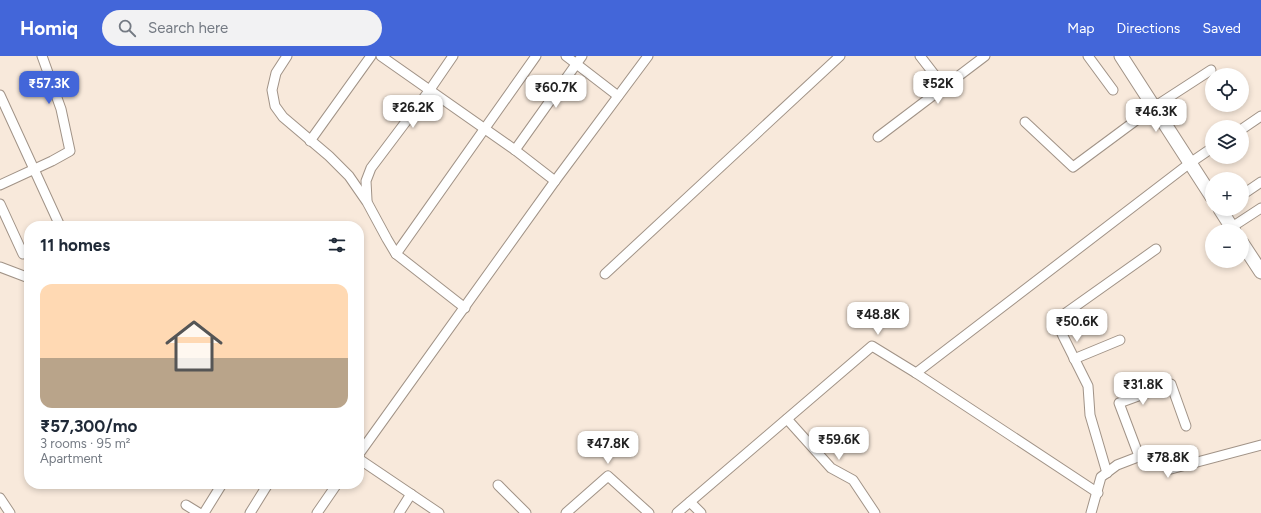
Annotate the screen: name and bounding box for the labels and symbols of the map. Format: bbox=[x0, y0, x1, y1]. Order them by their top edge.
pin: ₹57.3K bbox=[16, 71, 82, 105]
pin: ₹52K bbox=[914, 71, 962, 105]
pin: ₹60.7K bbox=[523, 75, 589, 109]
pin: ₹26.2K bbox=[380, 95, 446, 129]
pin: ₹46.3K bbox=[1123, 99, 1189, 133]
pin: ₹48.8K bbox=[845, 302, 911, 336]
pin: ₹50.6K bbox=[1044, 309, 1110, 343]
pin: ₹31.8K bbox=[1110, 372, 1176, 406]
pin: ₹59.6K bbox=[806, 427, 872, 461]
pin: ₹47.8K bbox=[575, 431, 641, 465]
pin: ₹78.8K bbox=[1135, 445, 1201, 479]

